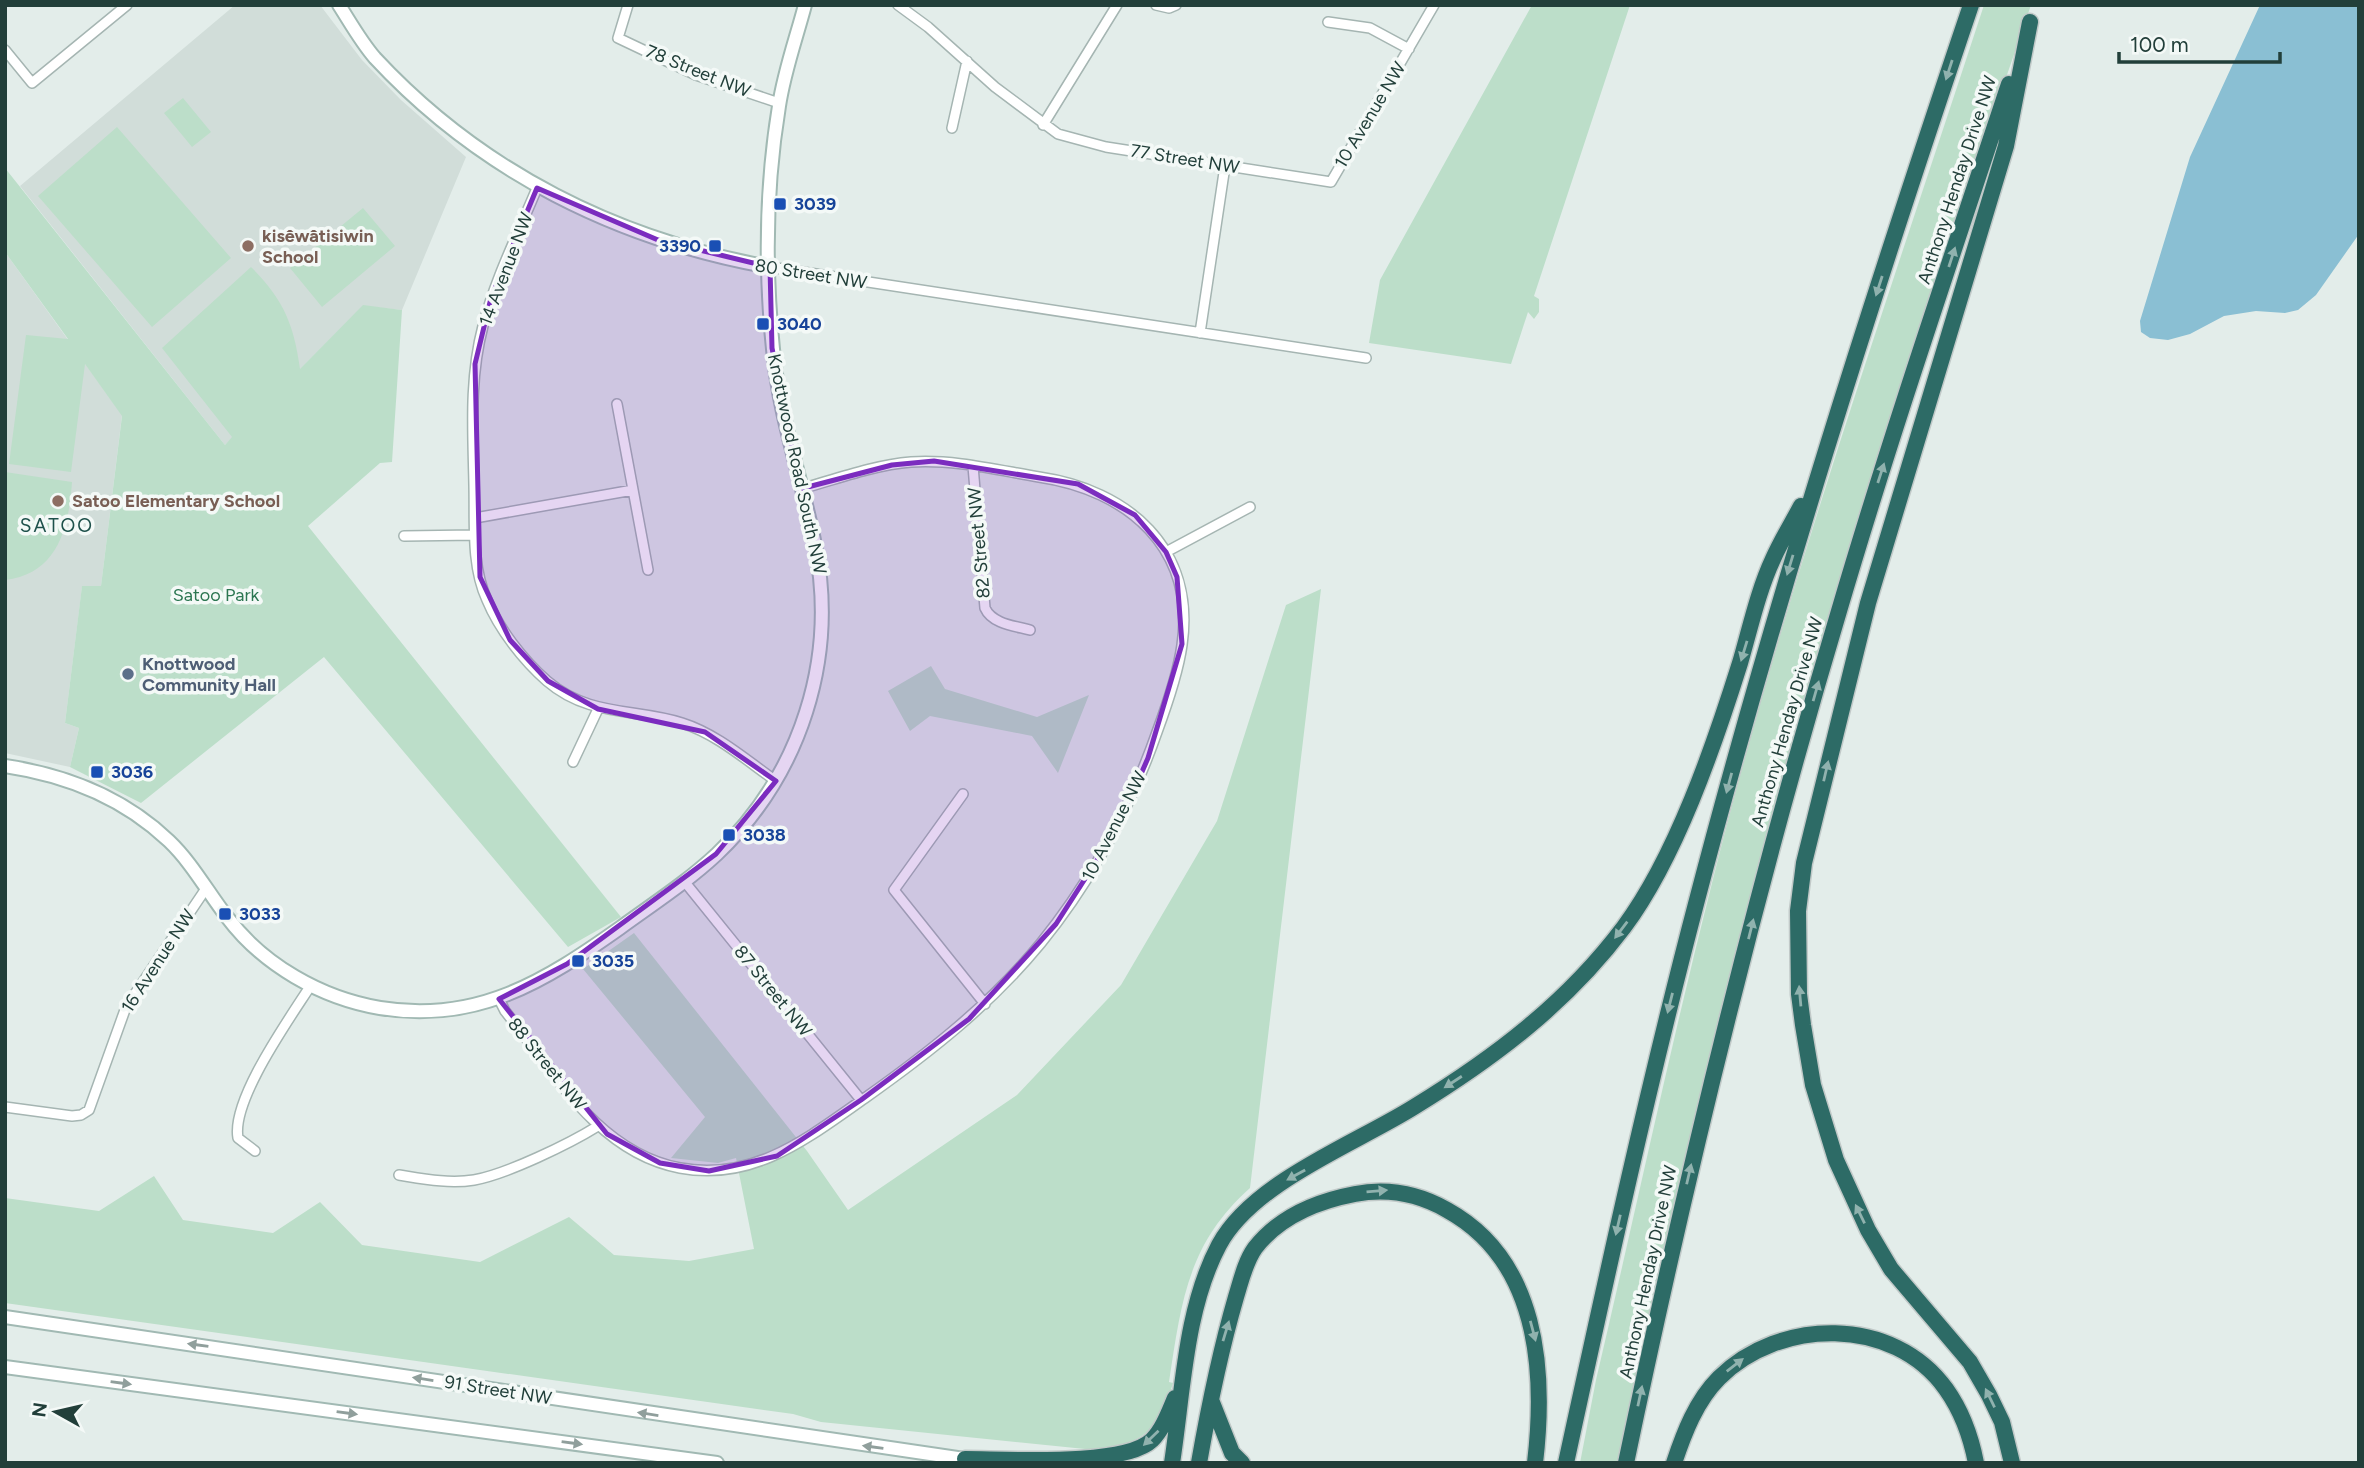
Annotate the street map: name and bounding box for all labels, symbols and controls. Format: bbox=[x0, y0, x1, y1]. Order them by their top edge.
scale bar bbox=[2119, 21, 2280, 65]
text: 100 m bbox=[2130, 32, 2189, 57]
street label: 78 Street NW bbox=[642, 40, 754, 102]
street label: 10 Avenue NW bbox=[1330, 57, 1411, 172]
one-way arrow bbox=[1943, 60, 1954, 81]
street label: Anthony Henday Drive NW bbox=[1913, 72, 2001, 287]
street label: 77 Street NW bbox=[1129, 140, 1242, 179]
place label: 3039 bbox=[794, 193, 836, 215]
marker: 3039 bbox=[772, 196, 788, 212]
street label: 14 Avenue NW bbox=[474, 209, 538, 329]
place label: kisêwâtisiwin School bbox=[262, 225, 374, 268]
place label: 3390 bbox=[659, 235, 701, 257]
marker: kisêwâtisiwin School bbox=[240, 238, 256, 254]
marker: 3390 bbox=[707, 238, 723, 254]
one-way arrow bbox=[1947, 246, 1957, 267]
street label: 80 Street NW bbox=[753, 254, 869, 294]
one-way arrow bbox=[1873, 276, 1884, 297]
place label: 3040 bbox=[777, 313, 822, 335]
marker: 3040 bbox=[755, 316, 771, 332]
street label: Knottwood Road South NW bbox=[763, 352, 831, 577]
one-way arrow bbox=[1876, 462, 1887, 483]
street label: 82 Street NW bbox=[963, 486, 995, 600]
place label: Satoo Elementary School bbox=[72, 490, 280, 512]
marker: Satoo Elementary School bbox=[50, 493, 66, 509]
district label: SATOO bbox=[20, 514, 94, 537]
one-way arrow bbox=[1785, 554, 1795, 575]
park label: Satoo Park bbox=[173, 584, 260, 606]
street label: Anthony Henday Drive NW bbox=[1746, 614, 1828, 830]
one-way arrow bbox=[1738, 640, 1748, 661]
place label: Knottwood Community Hall bbox=[142, 653, 276, 696]
marker: Knottwood Community Hall bbox=[120, 666, 136, 682]
one-way arrow bbox=[1811, 680, 1822, 702]
one-way arrow bbox=[1821, 760, 1832, 782]
place label: 3036 bbox=[111, 761, 153, 783]
marker: 3036 bbox=[89, 764, 105, 780]
street label: 10 Avenue NW bbox=[1077, 767, 1151, 884]
one-way arrow bbox=[1723, 773, 1734, 795]
place label: 3038 bbox=[743, 824, 786, 846]
marker: 3038 bbox=[721, 827, 737, 843]
place label: 3033 bbox=[239, 903, 281, 925]
street label: 16 Avenue NW bbox=[116, 905, 200, 1017]
marker: 3033 bbox=[217, 906, 233, 922]
one-way arrow bbox=[1746, 918, 1757, 940]
one-way arrow bbox=[1614, 921, 1628, 939]
street label: 87 Street NW bbox=[729, 941, 817, 1042]
place label: 3035 bbox=[592, 950, 634, 972]
marker: 3035 bbox=[570, 953, 586, 969]
one-way arrow bbox=[1794, 985, 1805, 1007]
one-way arrow bbox=[1665, 992, 1676, 1014]
street label: 88 Street NW bbox=[503, 1013, 591, 1115]
one-way arrow bbox=[1444, 1075, 1463, 1088]
street label: Anthony Henday Drive NW bbox=[1615, 1163, 1682, 1381]
one-way arrow bbox=[1684, 1163, 1695, 1185]
one-way arrow bbox=[1286, 1169, 1306, 1181]
one-way arrow bbox=[1367, 1185, 1389, 1196]
one-way arrow bbox=[1854, 1204, 1865, 1224]
one-way arrow bbox=[1613, 1214, 1624, 1236]
one-way arrow bbox=[1528, 1320, 1539, 1342]
one-way arrow bbox=[1221, 1321, 1231, 1342]
one-way arrow bbox=[187, 1339, 209, 1350]
one-way arrow bbox=[1726, 1359, 1744, 1373]
street label: 91 Street NW bbox=[443, 1371, 554, 1409]
one-way arrow bbox=[412, 1373, 434, 1384]
north arrow bbox=[21, 1377, 91, 1447]
one-way arrow bbox=[111, 1377, 133, 1388]
one-way arrow bbox=[1635, 1385, 1646, 1407]
one-way arrow bbox=[1985, 1388, 1996, 1408]
text: N bbox=[27, 1401, 52, 1419]
one-way arrow bbox=[336, 1408, 358, 1419]
one-way arrow bbox=[636, 1408, 658, 1419]
one-way arrow bbox=[1142, 1430, 1159, 1447]
one-way arrow bbox=[561, 1438, 583, 1449]
one-way arrow bbox=[862, 1441, 884, 1452]

